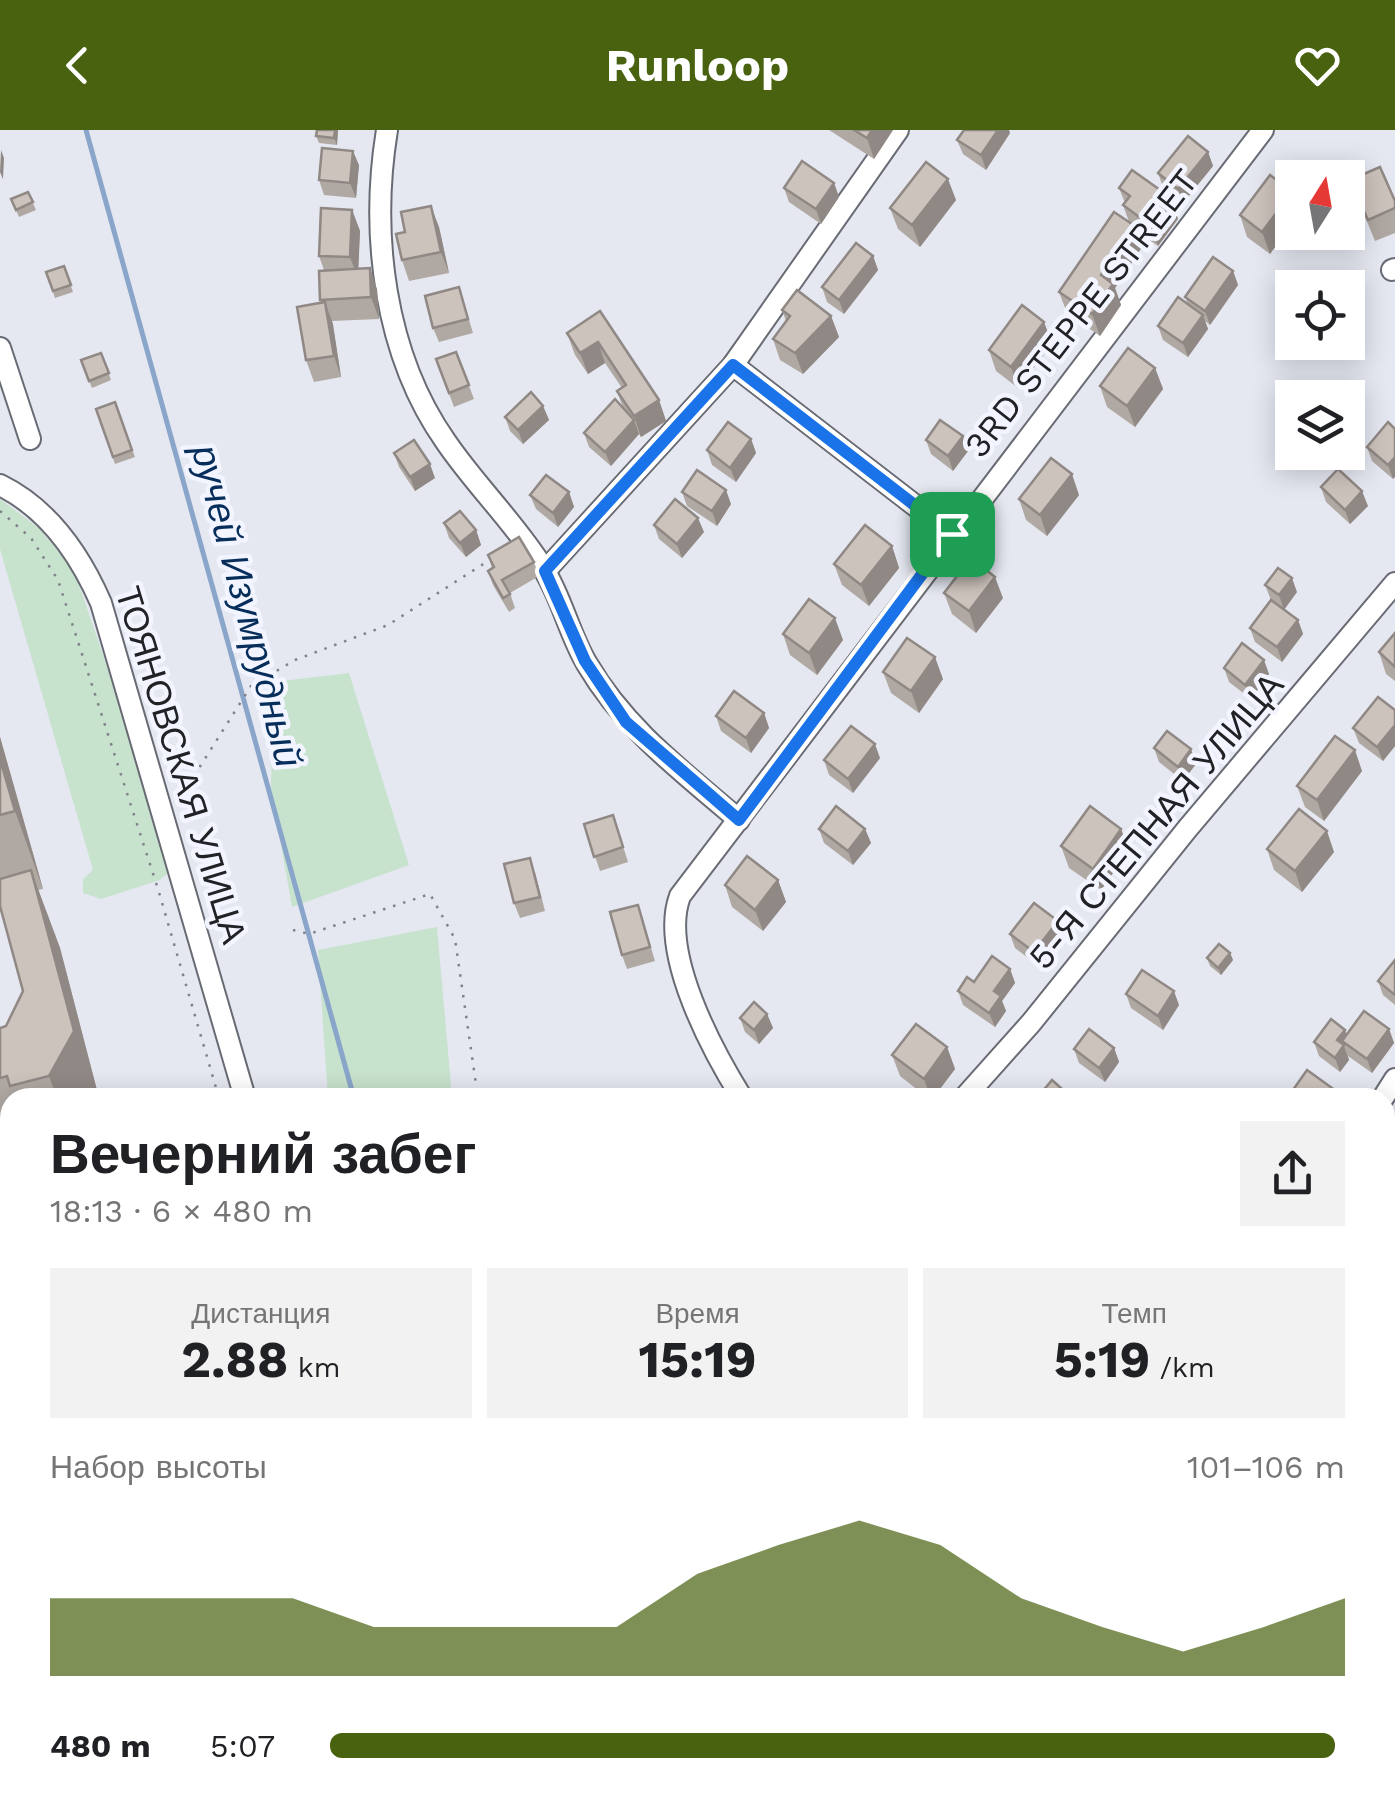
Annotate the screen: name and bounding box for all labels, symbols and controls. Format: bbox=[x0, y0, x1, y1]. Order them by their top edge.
icon: back bbox=[50, 38, 105, 93]
icon: heart bbox=[1290, 38, 1345, 93]
text: Runloop bbox=[606, 39, 789, 92]
street label: 3RD STEPPE STREET bbox=[955, 160, 1207, 466]
north arrow bbox=[1275, 160, 1365, 250]
map controls bbox=[1275, 160, 1365, 470]
button: locate bbox=[1275, 270, 1365, 360]
button: layers bbox=[1275, 380, 1365, 470]
water label: ручей Изумрудный bbox=[183, 439, 311, 772]
pin bbox=[910, 492, 995, 577]
icon: arrive bbox=[925, 507, 980, 562]
street label: ТОЯНОВСКАЯ УЛИЦА bbox=[107, 582, 255, 949]
street label: 5-Я СТЕПНАЯ УЛИЦА bbox=[1020, 664, 1293, 978]
button: share bbox=[1240, 1121, 1345, 1226]
text: Вечерний забег bbox=[50, 1122, 476, 1186]
text: 18:13 · 6 × 480 m bbox=[50, 1192, 313, 1230]
text: Дистанция bbox=[191, 1297, 330, 1330]
text: Время bbox=[655, 1297, 740, 1330]
text: Темп bbox=[1101, 1297, 1167, 1330]
text: 2.88 bbox=[181, 1330, 288, 1389]
text: 15:19 bbox=[638, 1330, 757, 1389]
text: 5:19 bbox=[1054, 1330, 1150, 1389]
text: km bbox=[288, 1351, 340, 1384]
text: /km bbox=[1150, 1351, 1215, 1384]
text: Набор высоты bbox=[50, 1448, 267, 1486]
text: 101–106 m bbox=[1187, 1448, 1345, 1486]
text: 480 m bbox=[50, 1727, 151, 1765]
text: 5:07 bbox=[210, 1727, 275, 1765]

